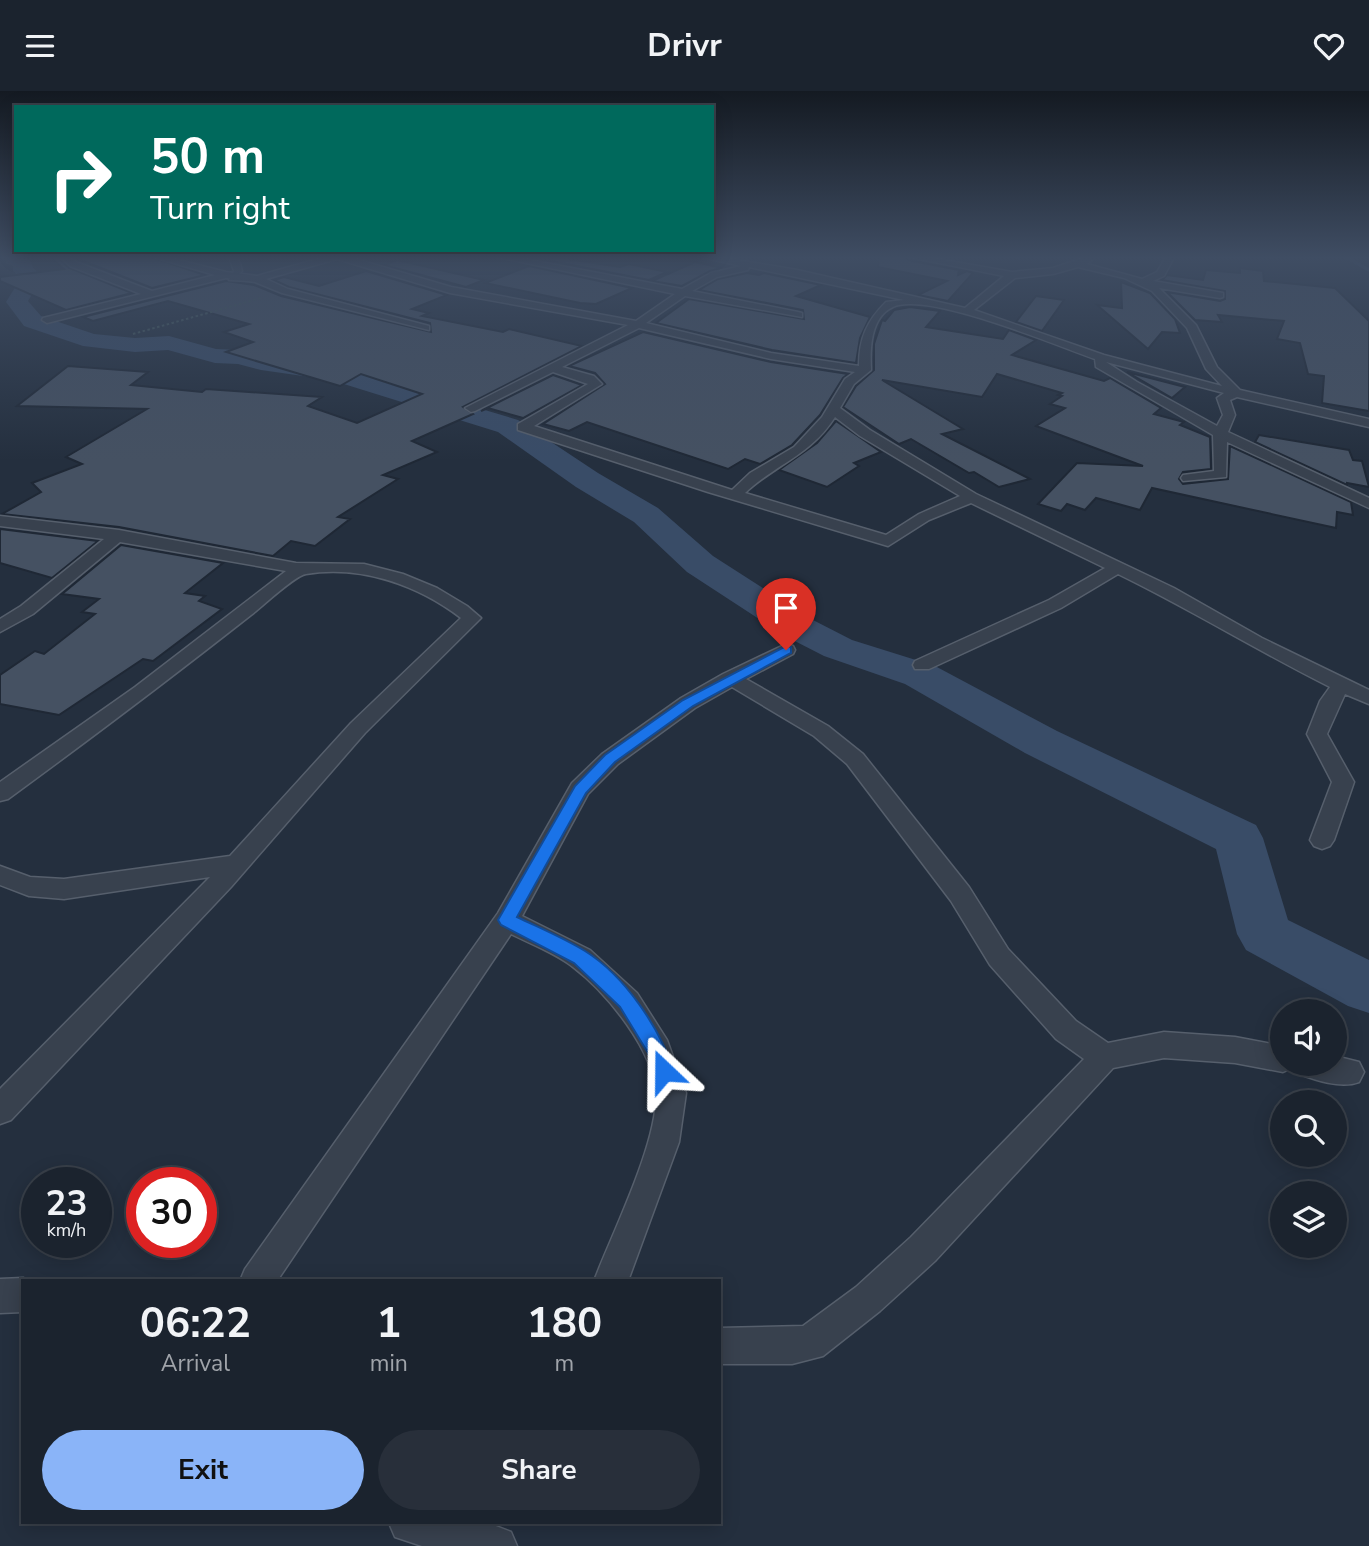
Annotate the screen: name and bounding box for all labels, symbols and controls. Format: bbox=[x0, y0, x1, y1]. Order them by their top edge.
text: Drivr bbox=[647, 24, 722, 67]
icon: menu bbox=[21, 27, 59, 65]
icon: heart bbox=[1310, 27, 1348, 65]
text: 50 m bbox=[150, 123, 265, 190]
icon: right bbox=[35, 133, 126, 224]
text: Turn right bbox=[150, 187, 290, 230]
pin bbox=[756, 578, 816, 650]
icon: arrive bbox=[767, 589, 805, 627]
map controls bbox=[1270, 999, 1347, 1258]
button: sound bbox=[1270, 999, 1347, 1076]
position arrow bbox=[627, 1034, 701, 1108]
button: search bbox=[1270, 1090, 1347, 1167]
speed limit sign: 30 bbox=[126, 1167, 217, 1258]
text: 23 bbox=[45, 1180, 88, 1227]
button: layers bbox=[1270, 1181, 1347, 1258]
text: km/h bbox=[47, 1218, 86, 1242]
text: 06:22 bbox=[140, 1295, 251, 1352]
text: 1 bbox=[376, 1295, 401, 1352]
text: 180 bbox=[527, 1295, 602, 1352]
text: Arrival bbox=[161, 1348, 230, 1379]
text: min bbox=[370, 1348, 408, 1379]
text: m bbox=[555, 1348, 574, 1379]
button: Exit bbox=[42, 1430, 364, 1510]
button: Share bbox=[378, 1430, 700, 1510]

